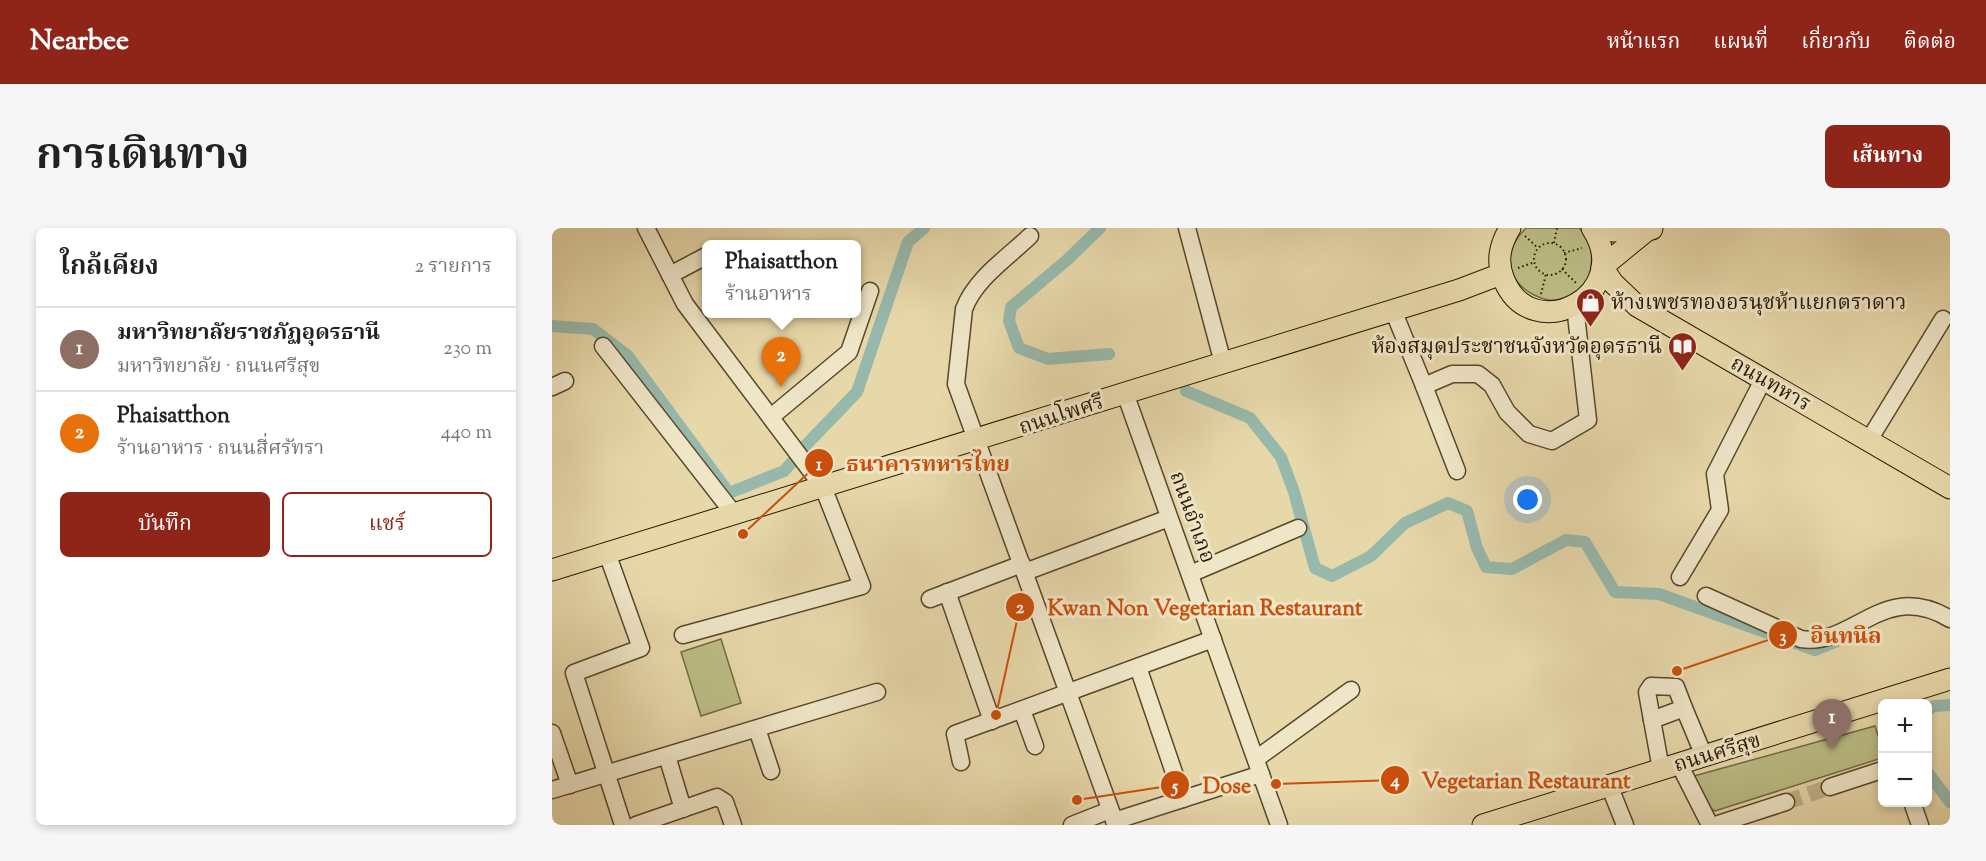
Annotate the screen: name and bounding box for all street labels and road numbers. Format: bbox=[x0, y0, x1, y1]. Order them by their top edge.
street label: ถนนทหาร bbox=[1724, 350, 1816, 420]
street label: ถนนโพศรี bbox=[1015, 386, 1108, 444]
street label: ถนนอำเภอ bbox=[1161, 467, 1222, 568]
street label: ถนนศรีสุข bbox=[1670, 726, 1765, 781]

